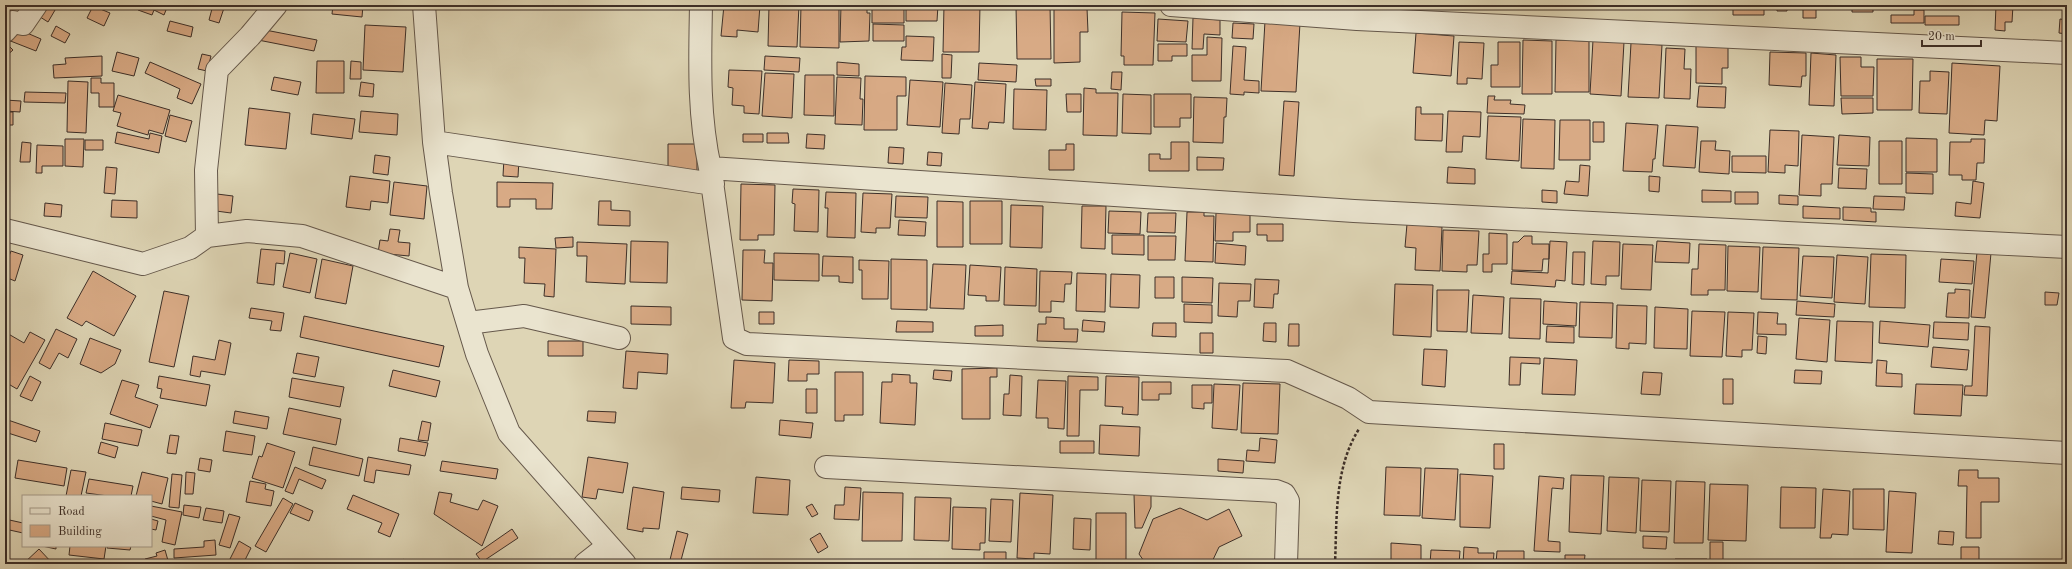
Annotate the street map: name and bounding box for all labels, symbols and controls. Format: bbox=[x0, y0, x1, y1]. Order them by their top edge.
scale bar bbox=[1922, 22, 1981, 48]
text: 20 m bbox=[1928, 31, 1955, 43]
legend bbox=[22, 495, 152, 547]
text: Road bbox=[58, 506, 85, 518]
text: Building bbox=[58, 526, 102, 538]

